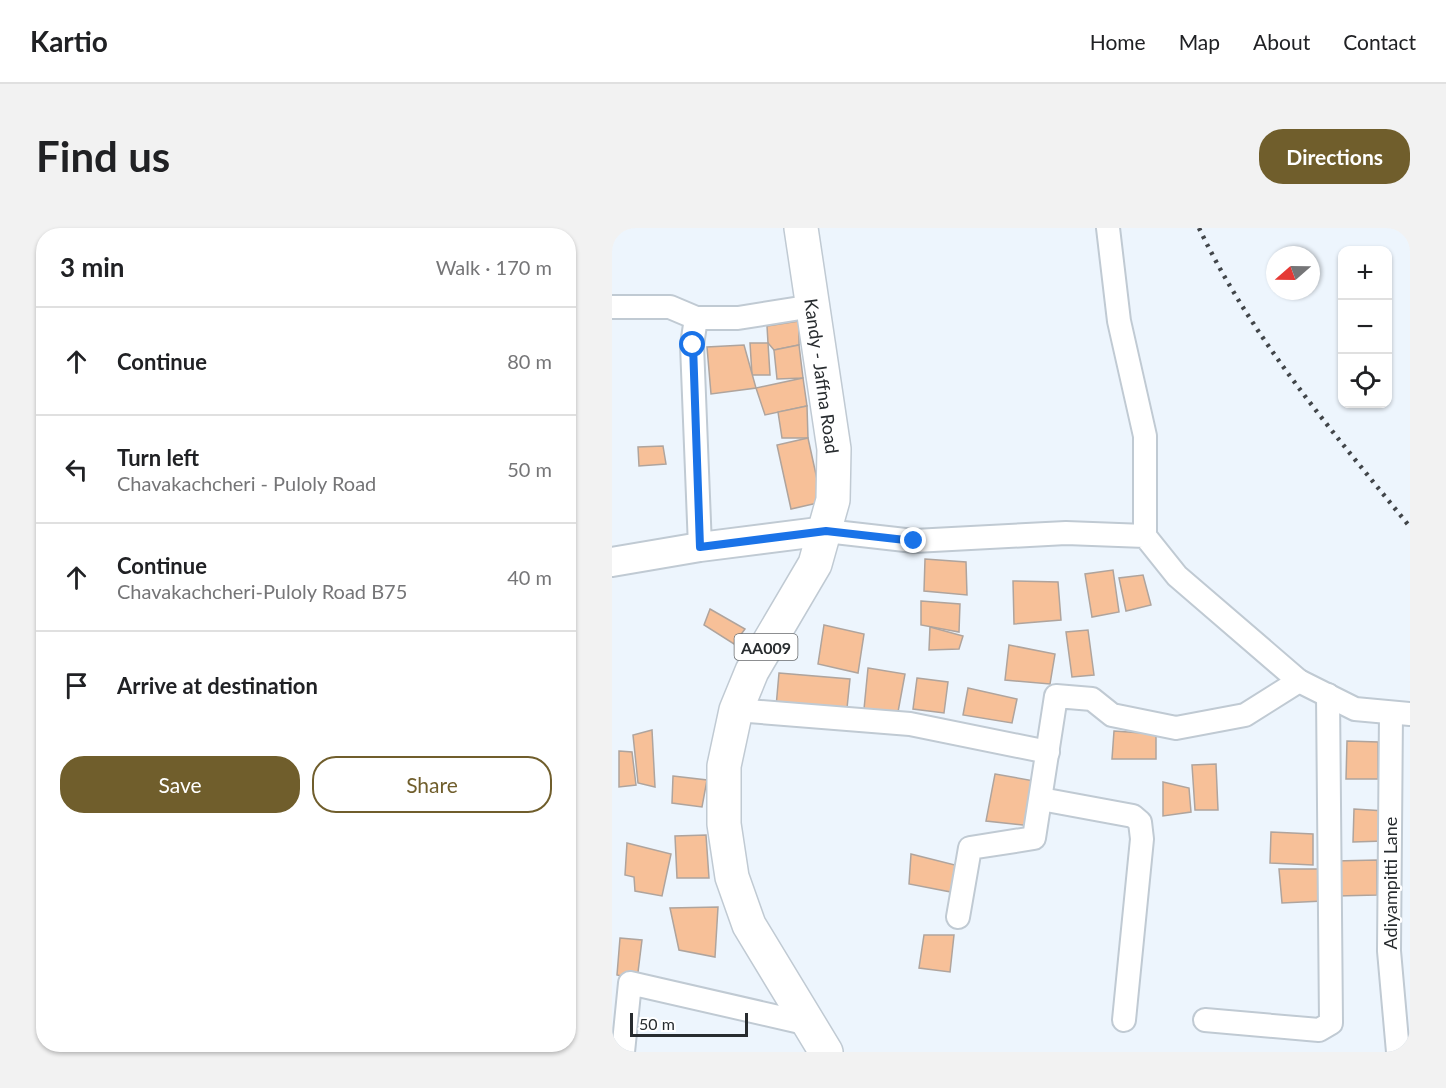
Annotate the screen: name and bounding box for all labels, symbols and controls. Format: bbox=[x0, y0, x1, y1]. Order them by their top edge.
text: Kartio bbox=[30, 24, 108, 58]
text: Home bbox=[1090, 29, 1146, 54]
text: Map bbox=[1179, 29, 1220, 54]
text: About bbox=[1253, 29, 1310, 54]
text: Contact bbox=[1343, 29, 1416, 54]
button: Directions bbox=[1259, 129, 1410, 184]
text: Find us bbox=[36, 131, 170, 181]
north arrow bbox=[1266, 246, 1320, 300]
map controls bbox=[1338, 246, 1392, 408]
button: + bbox=[1338, 246, 1392, 300]
text: 3 min bbox=[60, 251, 124, 283]
text: Walk · 170 m bbox=[436, 255, 552, 279]
street label: Kandy - Jaffna Road bbox=[800, 297, 844, 455]
button: − bbox=[1338, 300, 1392, 354]
route start bbox=[679, 331, 705, 357]
icon: ahead bbox=[60, 345, 93, 378]
text: Continue bbox=[117, 348, 207, 375]
text: 80 m bbox=[507, 349, 552, 373]
button: locate bbox=[1338, 354, 1392, 408]
text: Turn left bbox=[117, 444, 199, 471]
icon: left bbox=[60, 453, 93, 486]
text: 50 m bbox=[507, 457, 552, 481]
text: Chavakachcheri - Puloly Road bbox=[117, 471, 376, 495]
route end bbox=[900, 527, 926, 553]
text: Continue bbox=[117, 552, 207, 579]
icon: ahead bbox=[60, 561, 93, 594]
text: 40 m bbox=[507, 565, 552, 589]
text: Chavakachcheri-Puloly Road B75 bbox=[117, 579, 407, 603]
road number: AA009 bbox=[734, 634, 798, 660]
icon: arrive bbox=[60, 669, 93, 702]
text: Arrive at destination bbox=[117, 672, 318, 699]
button: Save bbox=[60, 756, 300, 813]
button: Share bbox=[312, 756, 552, 813]
street label: Adiyampitti Lane bbox=[1379, 817, 1401, 949]
scale bar bbox=[630, 1010, 748, 1038]
text: 50 m bbox=[639, 1014, 675, 1033]

